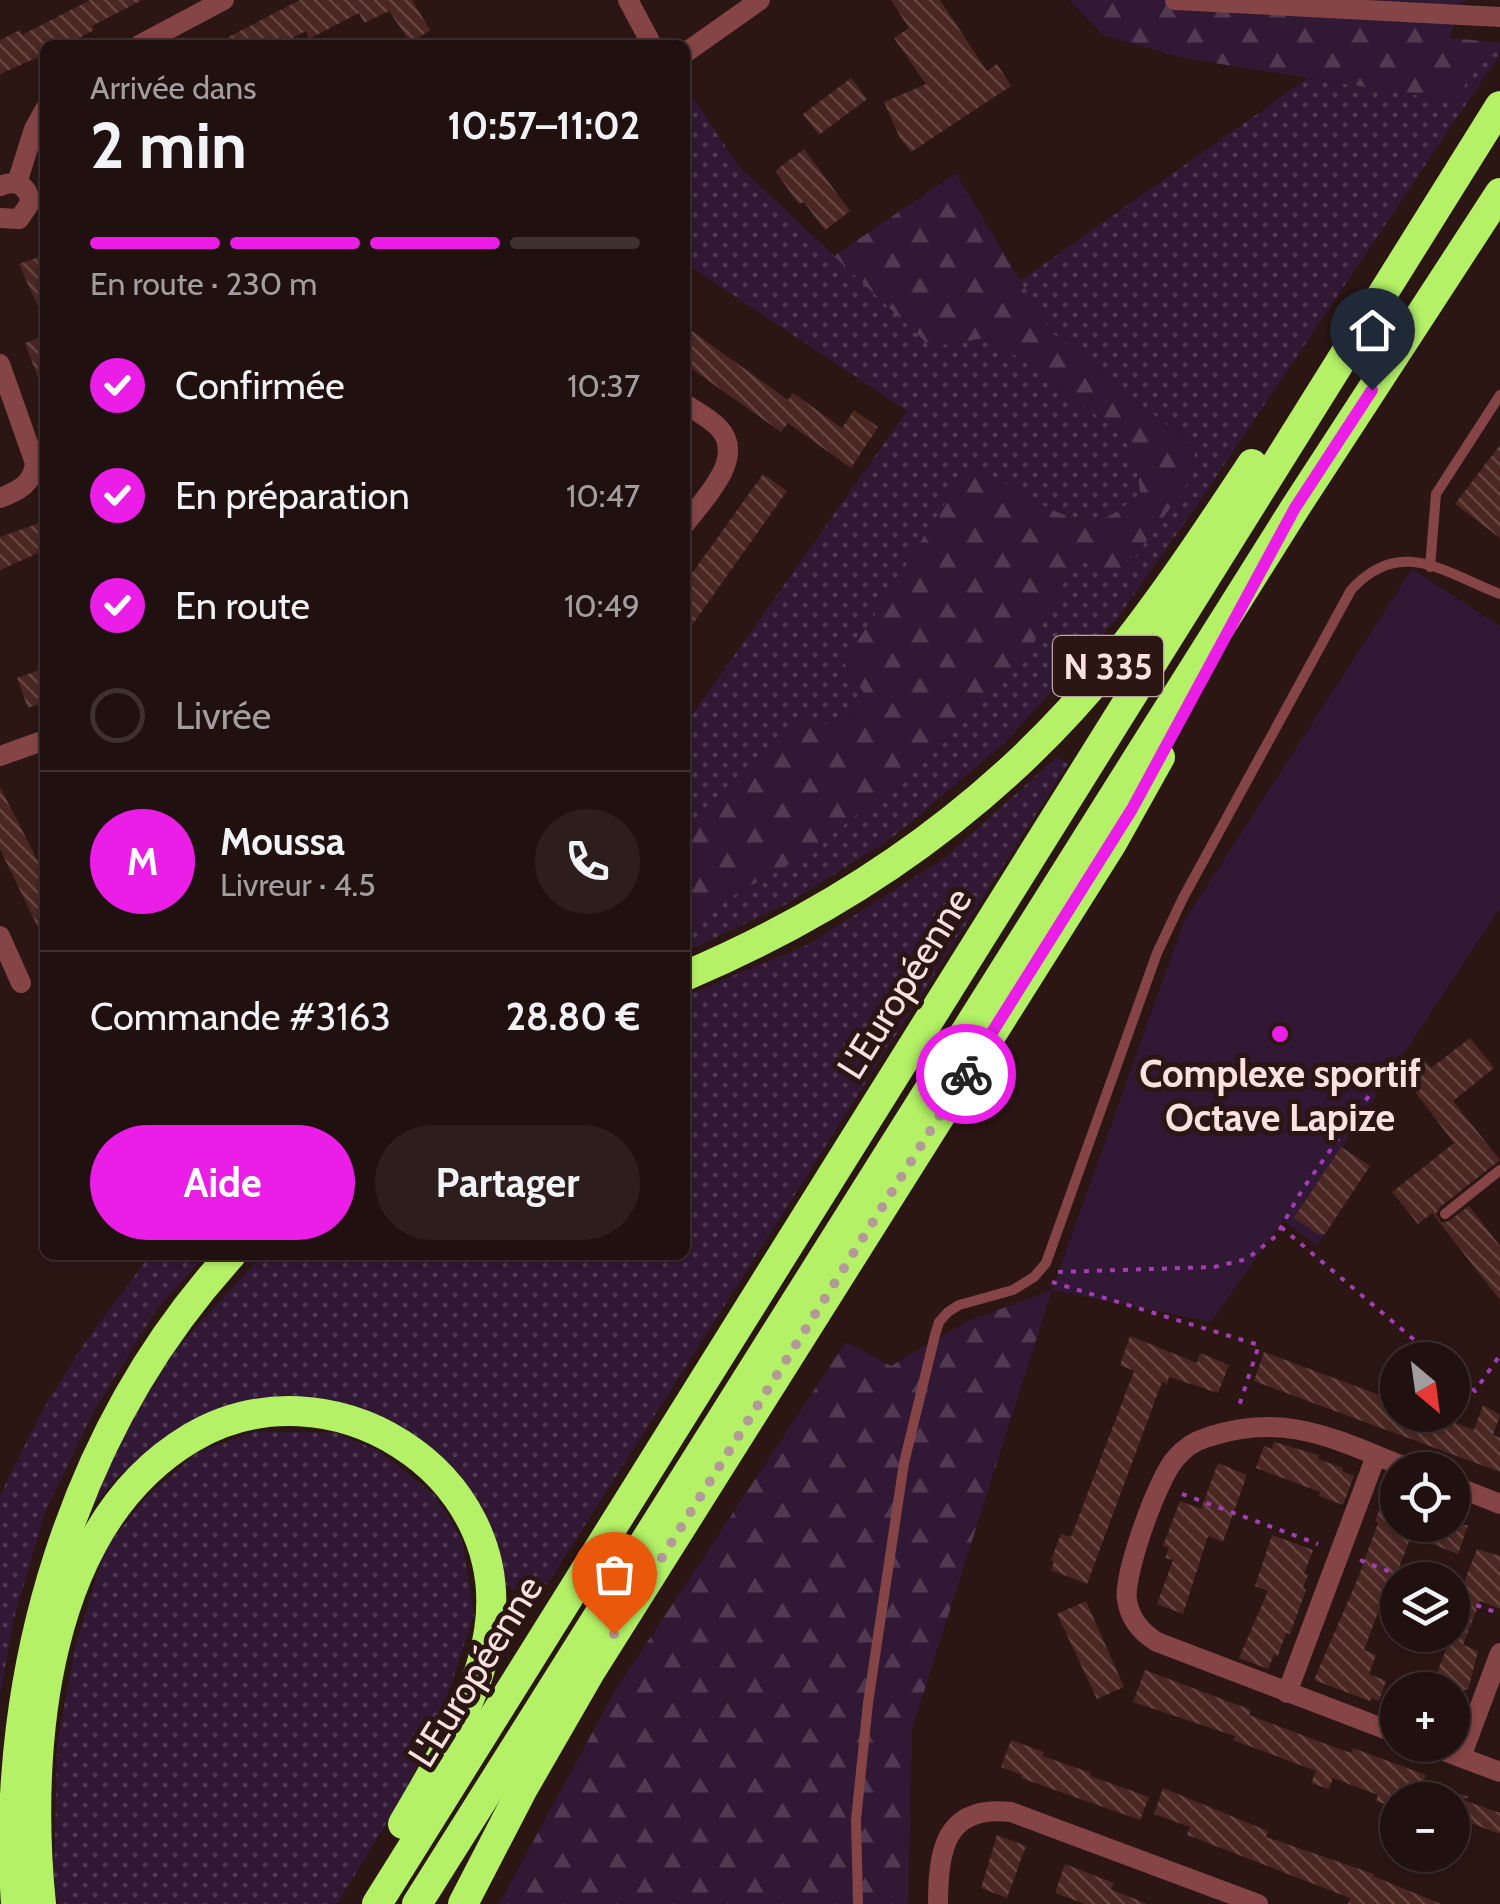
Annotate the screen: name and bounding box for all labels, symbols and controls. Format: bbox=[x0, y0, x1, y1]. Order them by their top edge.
text: Arrivée dans bbox=[90, 68, 256, 107]
text: 10:57–11:02 bbox=[448, 102, 640, 149]
text: 2 min bbox=[90, 105, 247, 184]
text: En route · 230 m bbox=[90, 264, 317, 303]
pin bbox=[1330, 288, 1415, 391]
icon: home bbox=[1345, 303, 1400, 358]
icon: check bbox=[90, 358, 145, 413]
text: Confirmée bbox=[175, 362, 345, 409]
text: 10:37 bbox=[567, 366, 640, 405]
icon: check bbox=[90, 468, 145, 523]
text: En préparation bbox=[175, 472, 410, 519]
text: 10:47 bbox=[566, 476, 640, 515]
icon: check bbox=[90, 578, 145, 633]
text: En route bbox=[175, 582, 310, 629]
text: 10:49 bbox=[564, 586, 640, 625]
road number: N 335 bbox=[1053, 636, 1163, 696]
text: Livrée bbox=[175, 692, 271, 739]
button: phone bbox=[535, 809, 640, 914]
text: Moussa bbox=[220, 818, 345, 865]
text: M bbox=[127, 838, 158, 885]
text: Livreur · 4.5 bbox=[220, 865, 376, 904]
street label: L'Européenne bbox=[827, 879, 981, 1087]
text: Commande #3163 bbox=[90, 993, 391, 1040]
text: 28.80 € bbox=[506, 993, 640, 1040]
marker: Complexe sportif Octave Lapize bbox=[1269, 1023, 1291, 1045]
courier bbox=[916, 1024, 1016, 1124]
icon: bike bbox=[939, 1047, 994, 1102]
place label: Complexe sportif Octave Lapize bbox=[1139, 1050, 1421, 1141]
button: Aide bbox=[90, 1125, 355, 1240]
button: Partager bbox=[375, 1125, 640, 1240]
north arrow bbox=[1380, 1342, 1470, 1432]
map controls bbox=[1380, 1342, 1470, 1872]
button: locate bbox=[1380, 1452, 1470, 1542]
pin bbox=[572, 1532, 657, 1635]
icon: bag bbox=[587, 1547, 642, 1602]
button: layers bbox=[1380, 1562, 1470, 1652]
street label: L'Européenne bbox=[398, 1567, 552, 1775]
button: + bbox=[1380, 1672, 1470, 1762]
button: − bbox=[1380, 1782, 1470, 1872]

